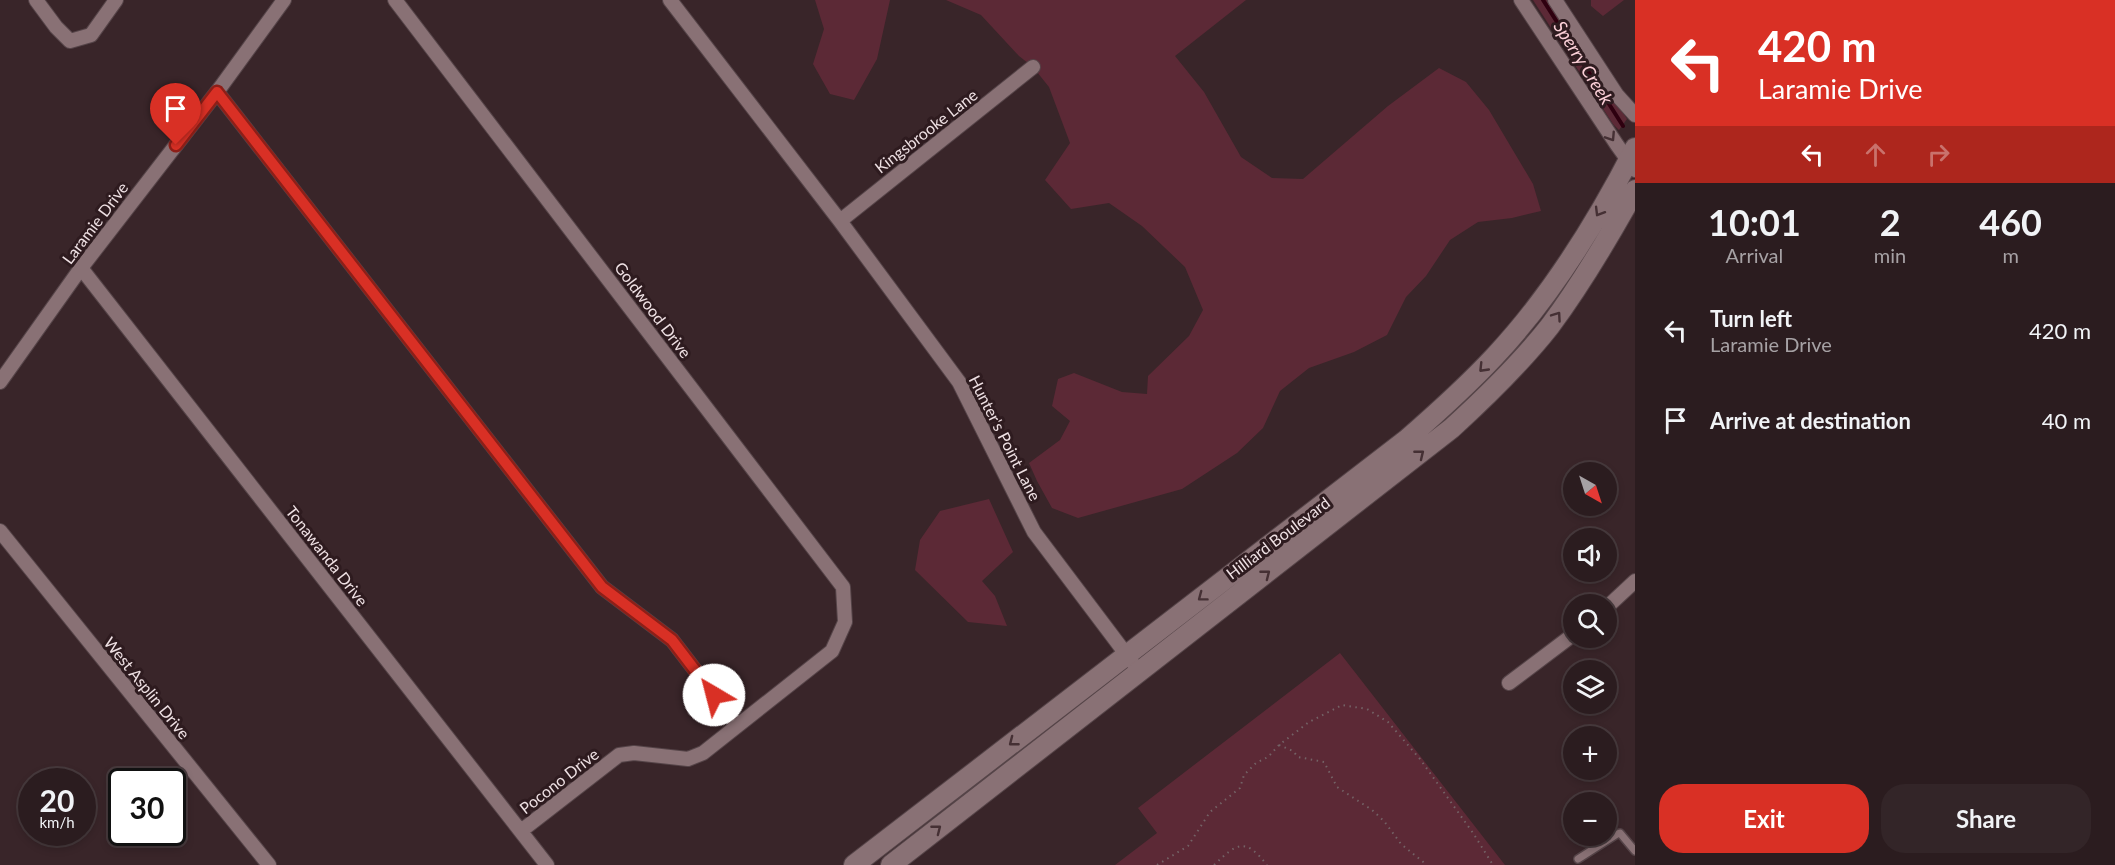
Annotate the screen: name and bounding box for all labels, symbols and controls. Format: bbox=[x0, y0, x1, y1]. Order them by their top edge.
water label: Sperry Creek bbox=[1549, 17, 1618, 109]
text: 420 m bbox=[1758, 21, 1876, 71]
icon: left bbox=[1659, 24, 1737, 102]
text: Laramie Drive bbox=[1758, 72, 1923, 105]
pin bbox=[150, 83, 201, 145]
street label: Kingsbrooke Lane bbox=[871, 85, 981, 177]
icon: arrive bbox=[159, 92, 192, 125]
one-way arrow bbox=[1604, 130, 1615, 141]
icon: left bbox=[1796, 138, 1829, 171]
icon: ahead bbox=[1859, 138, 1892, 171]
icon: right bbox=[1922, 138, 1955, 171]
street label: Laramie Drive bbox=[58, 178, 132, 267]
text: 10:01 bbox=[1708, 200, 1801, 244]
text: 2 bbox=[1880, 200, 1901, 244]
text: 460 bbox=[1979, 200, 2042, 244]
one-way arrow bbox=[1595, 206, 1607, 216]
text: Arrival bbox=[1726, 243, 1783, 267]
text: min bbox=[1874, 243, 1906, 267]
text: m bbox=[2002, 243, 2019, 267]
street label: Goldwood Drive bbox=[611, 258, 696, 361]
text: Turn left bbox=[1710, 305, 1792, 332]
one-way arrow bbox=[1550, 311, 1561, 322]
icon: left bbox=[1659, 314, 1692, 347]
text: 420 m bbox=[2029, 317, 2091, 344]
text: Laramie Drive bbox=[1710, 332, 1832, 356]
one-way arrow bbox=[1480, 361, 1491, 372]
street label: Hunter's Point Lane bbox=[966, 372, 1045, 504]
icon: arrive bbox=[1659, 404, 1692, 437]
text: Arrive at destination bbox=[1710, 407, 1911, 434]
text: 40 m bbox=[2042, 407, 2091, 434]
one-way arrow bbox=[1413, 450, 1424, 461]
north arrow bbox=[1563, 462, 1617, 516]
map controls bbox=[1563, 462, 1617, 846]
street label: Hilliard Boulevard bbox=[1222, 493, 1333, 583]
street label: Tonawanda Drive bbox=[282, 502, 372, 610]
button: sound bbox=[1563, 528, 1617, 582]
one-way arrow bbox=[1259, 570, 1270, 581]
one-way arrow bbox=[1197, 589, 1208, 600]
button: search bbox=[1563, 594, 1617, 648]
street label: West Asplin Drive bbox=[100, 633, 194, 743]
button: layers bbox=[1563, 660, 1617, 714]
position arrow bbox=[682, 663, 746, 727]
button: + bbox=[1563, 726, 1617, 780]
one-way arrow bbox=[1008, 735, 1019, 746]
street label: Pocono Drive bbox=[515, 744, 602, 817]
speed limit sign: 30 bbox=[108, 768, 186, 846]
text: 20 bbox=[40, 782, 74, 818]
button: Exit bbox=[1659, 784, 1869, 853]
button: Share bbox=[1881, 784, 2091, 853]
button: − bbox=[1563, 792, 1617, 846]
text: km/h bbox=[39, 813, 75, 831]
one-way arrow bbox=[930, 826, 941, 837]

